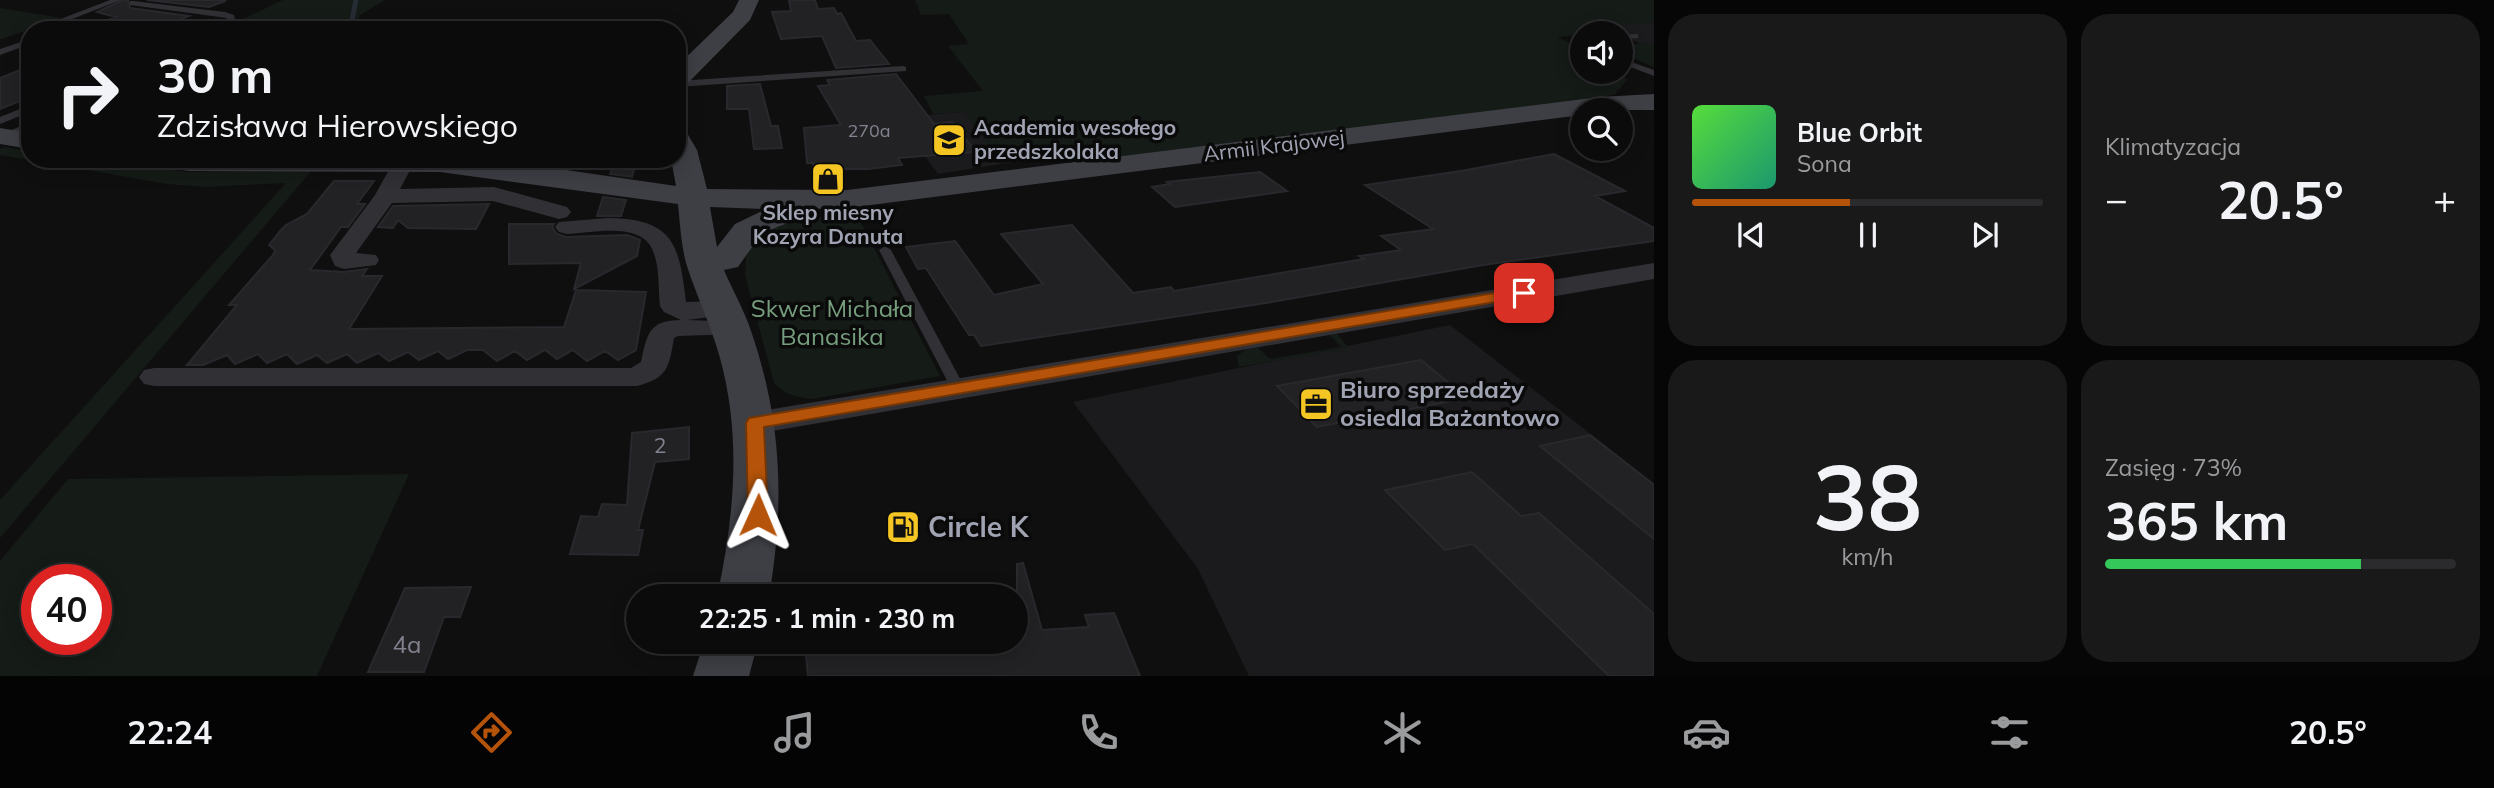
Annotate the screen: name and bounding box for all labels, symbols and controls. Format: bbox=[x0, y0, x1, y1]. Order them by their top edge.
map controls bbox=[1570, 21, 1633, 161]
button: sound bbox=[1570, 21, 1633, 84]
text: 30 m bbox=[157, 44, 273, 105]
icon: right bbox=[42, 49, 133, 140]
button: search bbox=[1570, 98, 1633, 161]
text: Zdzisława Hierowskiego bbox=[157, 105, 518, 145]
place label: Academia wesołego przedszkolaka bbox=[974, 114, 1176, 164]
text: Blue Orbit bbox=[1797, 116, 1922, 149]
house number: 270a bbox=[847, 119, 891, 142]
school or university icon: Academia wesołego przedszkolaka bbox=[930, 121, 968, 159]
street label: Armii Krajowej bbox=[1202, 123, 1346, 167]
text: Klimatyzacja bbox=[2105, 132, 2241, 161]
text: Sona bbox=[1797, 149, 1852, 178]
shop icon: Sklep miesny Kozyra Danuta bbox=[809, 160, 847, 198]
text: 20.5° bbox=[2217, 167, 2344, 232]
text: − bbox=[2105, 175, 2128, 223]
text: + bbox=[2433, 175, 2456, 223]
place label: Sklep miesny Kozyra Danuta bbox=[753, 199, 903, 249]
icon: previous bbox=[1732, 216, 1770, 254]
icon: pause bbox=[1849, 216, 1887, 254]
icon: next bbox=[1966, 216, 2004, 254]
pin bbox=[1494, 263, 1554, 323]
icon: arrive bbox=[1505, 274, 1543, 312]
park label: Skwer Michała Banasika bbox=[751, 293, 913, 351]
place label: Biuro sprzedaży osiedla Bażantowo bbox=[1340, 374, 1560, 432]
office icon: Biuro sprzedaży osiedla Bażantowo bbox=[1297, 385, 1335, 423]
house number: 2 bbox=[654, 432, 666, 458]
text: 38 bbox=[1813, 439, 1922, 553]
text: Zasięg · 73% bbox=[2105, 453, 2242, 482]
position arrow bbox=[721, 478, 795, 552]
text: 365 km bbox=[2105, 488, 2288, 553]
fuel station icon: Circle K bbox=[884, 508, 922, 546]
place label: Circle K bbox=[928, 509, 1030, 544]
text: km/h bbox=[1841, 542, 1894, 571]
speed limit sign: 40 bbox=[21, 564, 112, 655]
text: 22:25 · 1 min · 230 m bbox=[699, 602, 955, 635]
house number: 4a bbox=[393, 629, 421, 659]
icon: directions bbox=[467, 708, 516, 757]
icon: music bbox=[770, 708, 819, 757]
icon: phone bbox=[1074, 708, 1123, 757]
icon: climate bbox=[1378, 708, 1427, 757]
icon: car bbox=[1682, 708, 1731, 757]
icon: filters bbox=[1985, 708, 2034, 757]
text: 22:24 bbox=[127, 712, 212, 752]
text: 20.5° bbox=[2289, 712, 2367, 752]

